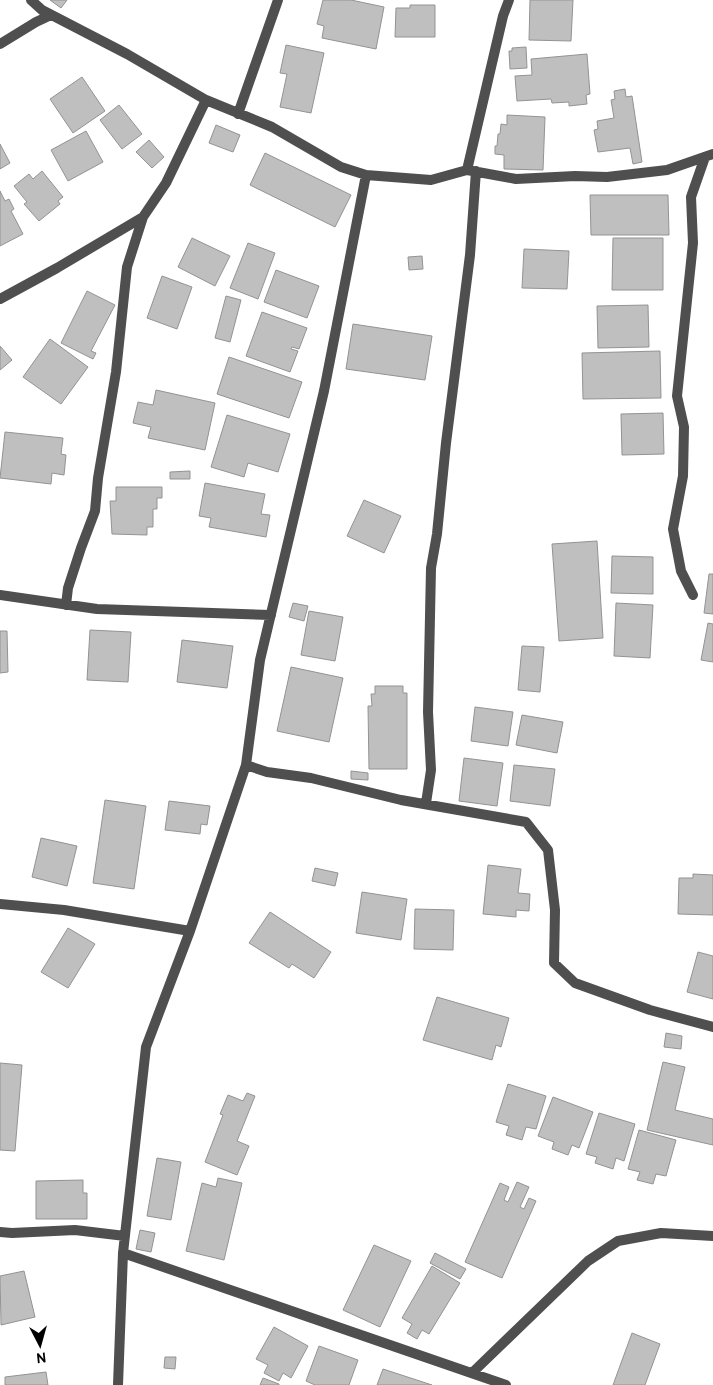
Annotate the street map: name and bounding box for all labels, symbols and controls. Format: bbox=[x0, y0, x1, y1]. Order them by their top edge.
north arrow bbox=[15, 1320, 65, 1370]
text: N bbox=[35, 1347, 47, 1365]

